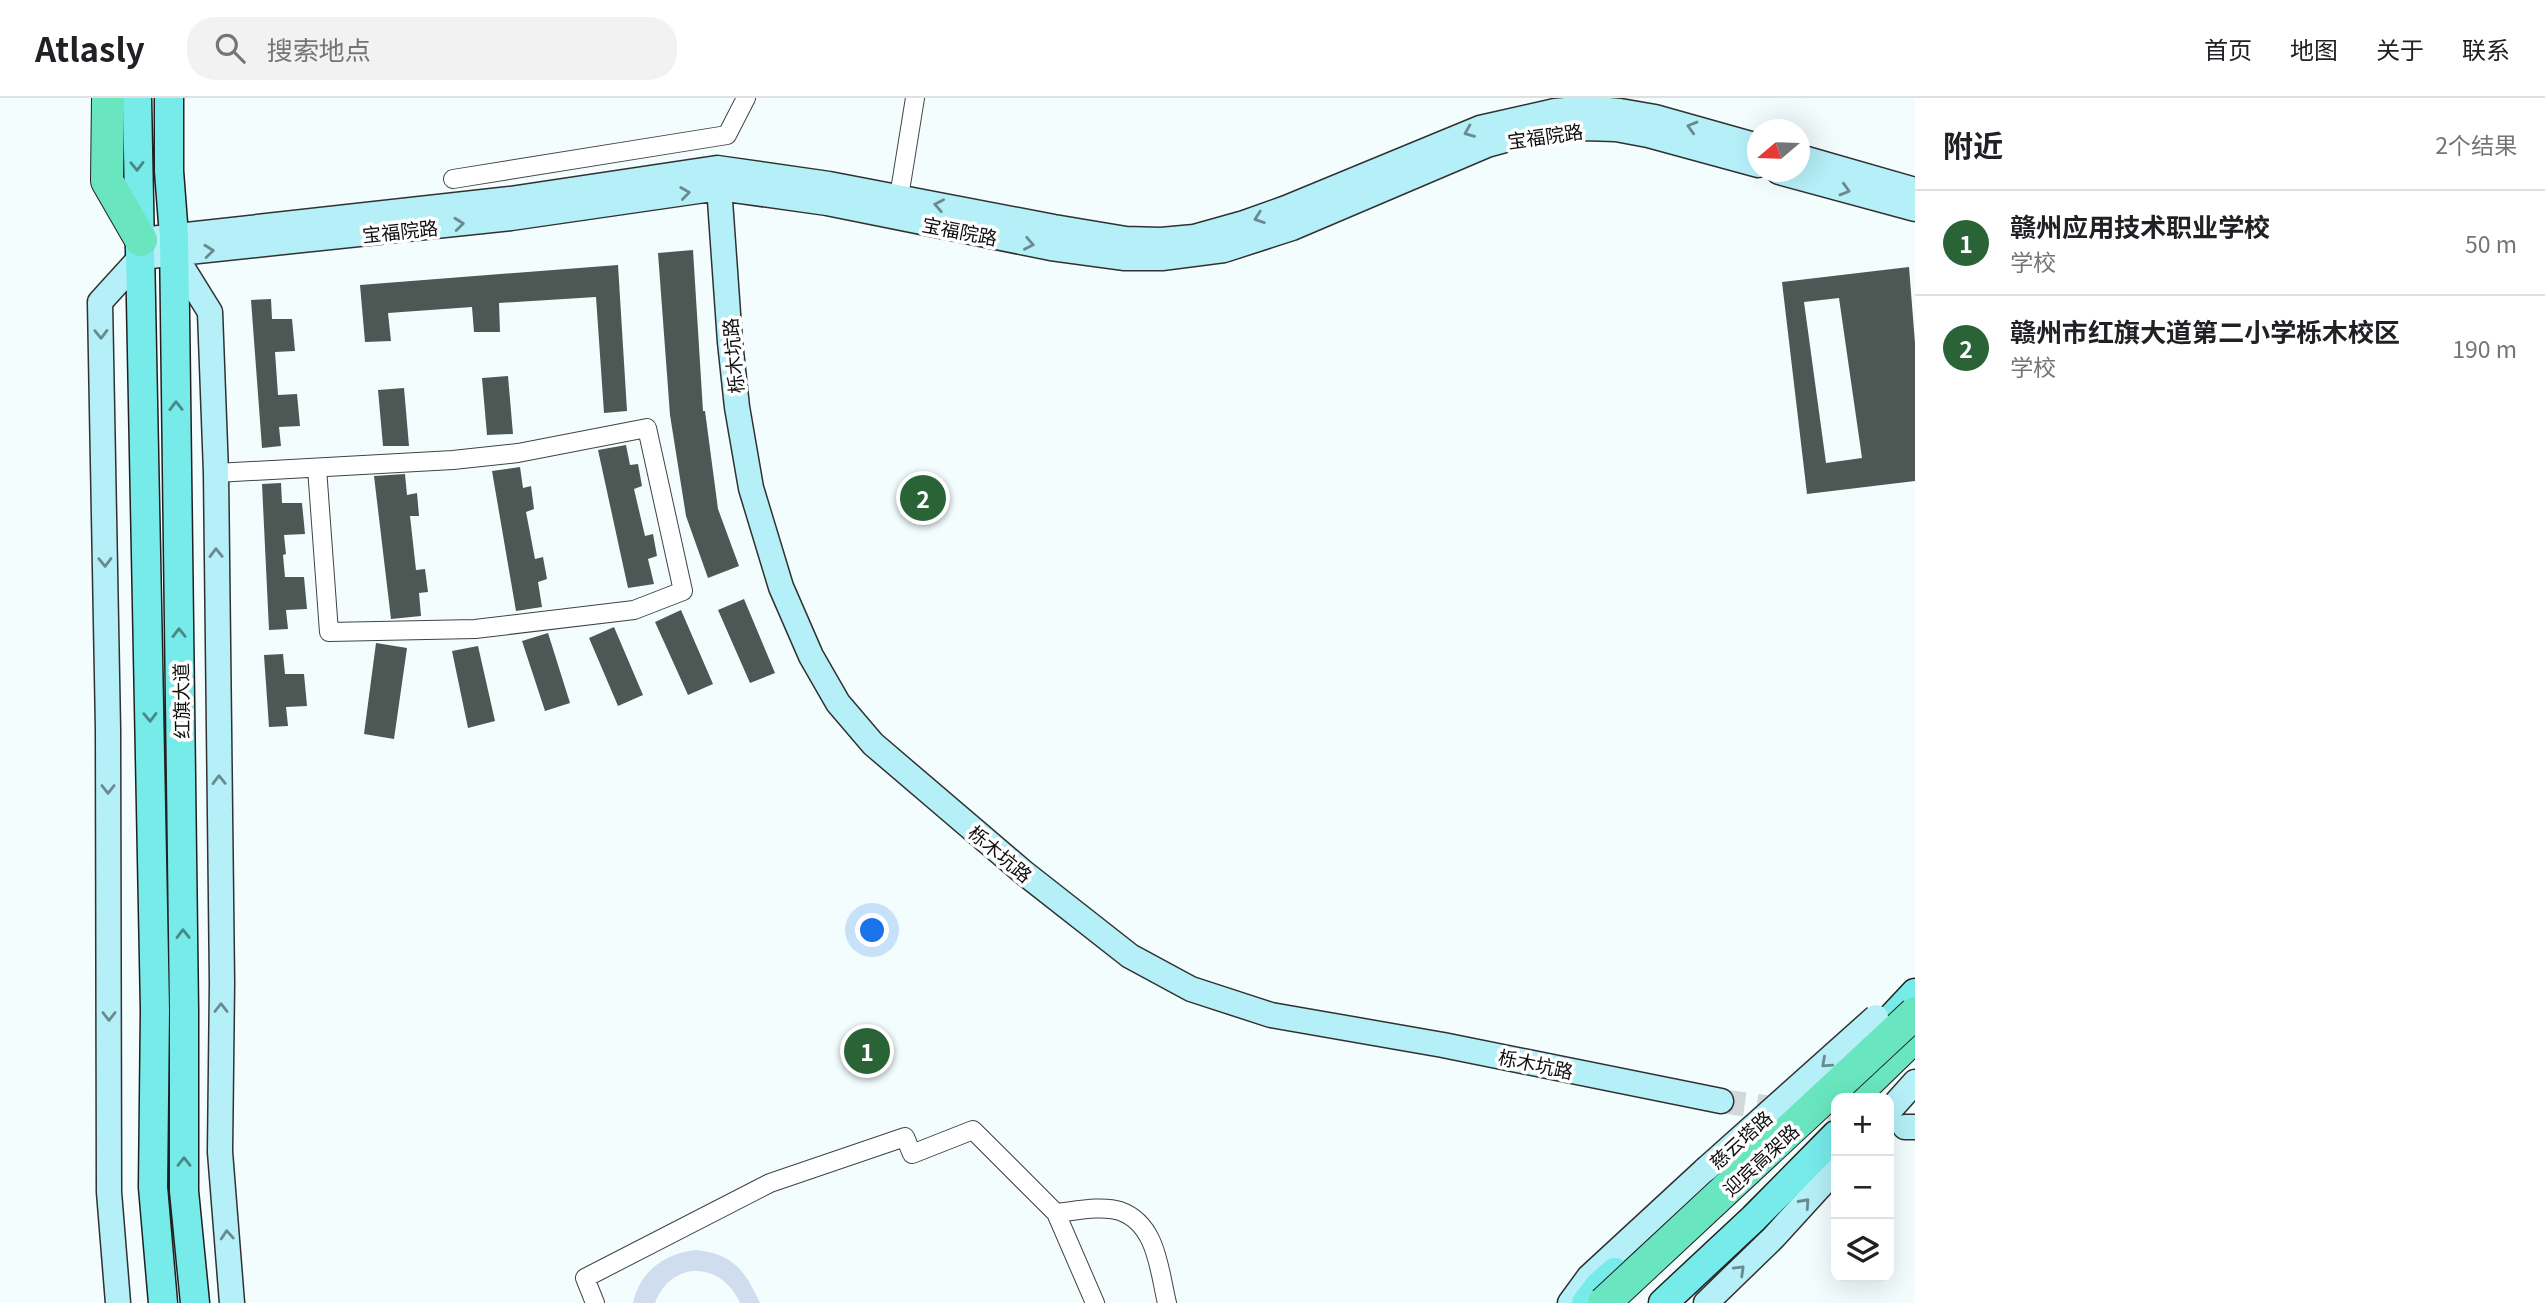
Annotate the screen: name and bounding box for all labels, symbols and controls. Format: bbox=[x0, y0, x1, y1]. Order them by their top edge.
search box bbox=[187, 17, 677, 80]
text: Atlasly bbox=[35, 24, 145, 72]
icon: search bbox=[211, 29, 249, 67]
text: 搜索地点 bbox=[267, 30, 371, 67]
text: 首页 bbox=[2204, 31, 2252, 66]
text: 地图 bbox=[2290, 31, 2338, 66]
text: 关于 bbox=[2376, 31, 2424, 66]
text: 联系 bbox=[2462, 31, 2510, 66]
street label: 宝福院路 bbox=[1505, 116, 1585, 154]
north arrow bbox=[1747, 119, 1810, 182]
one-way arrow bbox=[1686, 121, 1698, 136]
text: 附近 bbox=[1943, 122, 2003, 166]
one-way arrow bbox=[1464, 124, 1476, 138]
text: 2个结果 bbox=[2435, 127, 2517, 161]
one-way arrow bbox=[129, 161, 145, 172]
one-way arrow bbox=[1839, 181, 1851, 196]
one-way arrow bbox=[679, 185, 691, 200]
one-way arrow bbox=[933, 198, 945, 213]
text: 赣州应用技术职业学校 bbox=[2010, 207, 2270, 244]
street label: 宝福院路 bbox=[920, 209, 1000, 251]
one-way arrow bbox=[1253, 210, 1265, 224]
street label: 宝福院路 bbox=[361, 213, 439, 247]
one-way arrow bbox=[454, 216, 465, 231]
text: 1 bbox=[1959, 226, 1973, 260]
text: 50 m bbox=[2465, 226, 2517, 260]
one-way arrow bbox=[1023, 235, 1035, 250]
one-way arrow bbox=[203, 243, 215, 258]
text: 学校 bbox=[2010, 244, 2056, 278]
text: 赣州市红旗大道第二小学栎木校区 bbox=[2010, 312, 2400, 349]
street label: 栎木坑路 bbox=[715, 317, 749, 395]
one-way arrow bbox=[93, 329, 109, 340]
text: 2 bbox=[1959, 331, 1973, 365]
text: 190 m bbox=[2452, 331, 2517, 365]
text: 学校 bbox=[2010, 349, 2056, 383]
one-way arrow bbox=[169, 400, 184, 411]
pin: 2 bbox=[900, 472, 946, 524]
one-way arrow bbox=[209, 547, 224, 558]
one-way arrow bbox=[97, 557, 113, 567]
one-way arrow bbox=[172, 628, 187, 639]
street label: 红旗大道 bbox=[166, 663, 194, 739]
one-way arrow bbox=[142, 712, 157, 723]
one-way arrow bbox=[211, 774, 227, 785]
one-way arrow bbox=[100, 784, 116, 795]
street label: 栎木坑路 bbox=[963, 818, 1039, 888]
your location bbox=[855, 913, 889, 947]
one-way arrow bbox=[175, 929, 191, 939]
one-way arrow bbox=[213, 1002, 229, 1012]
one-way arrow bbox=[101, 1012, 117, 1022]
pin: 1 bbox=[844, 1025, 890, 1077]
street label: 栎木坑路 bbox=[1496, 1042, 1576, 1084]
one-way arrow bbox=[1821, 1055, 1834, 1067]
map controls bbox=[1831, 1093, 1894, 1282]
button: + bbox=[1831, 1093, 1894, 1156]
street label: 慈云塔路 bbox=[1703, 1104, 1777, 1174]
street label: 迎宾高架路 bbox=[1716, 1117, 1804, 1201]
one-way arrow bbox=[176, 1156, 192, 1167]
button: − bbox=[1831, 1156, 1894, 1219]
one-way arrow bbox=[1797, 1198, 1809, 1211]
button: layers bbox=[1831, 1219, 1894, 1282]
one-way arrow bbox=[219, 1229, 234, 1240]
one-way arrow bbox=[1732, 1265, 1745, 1278]

